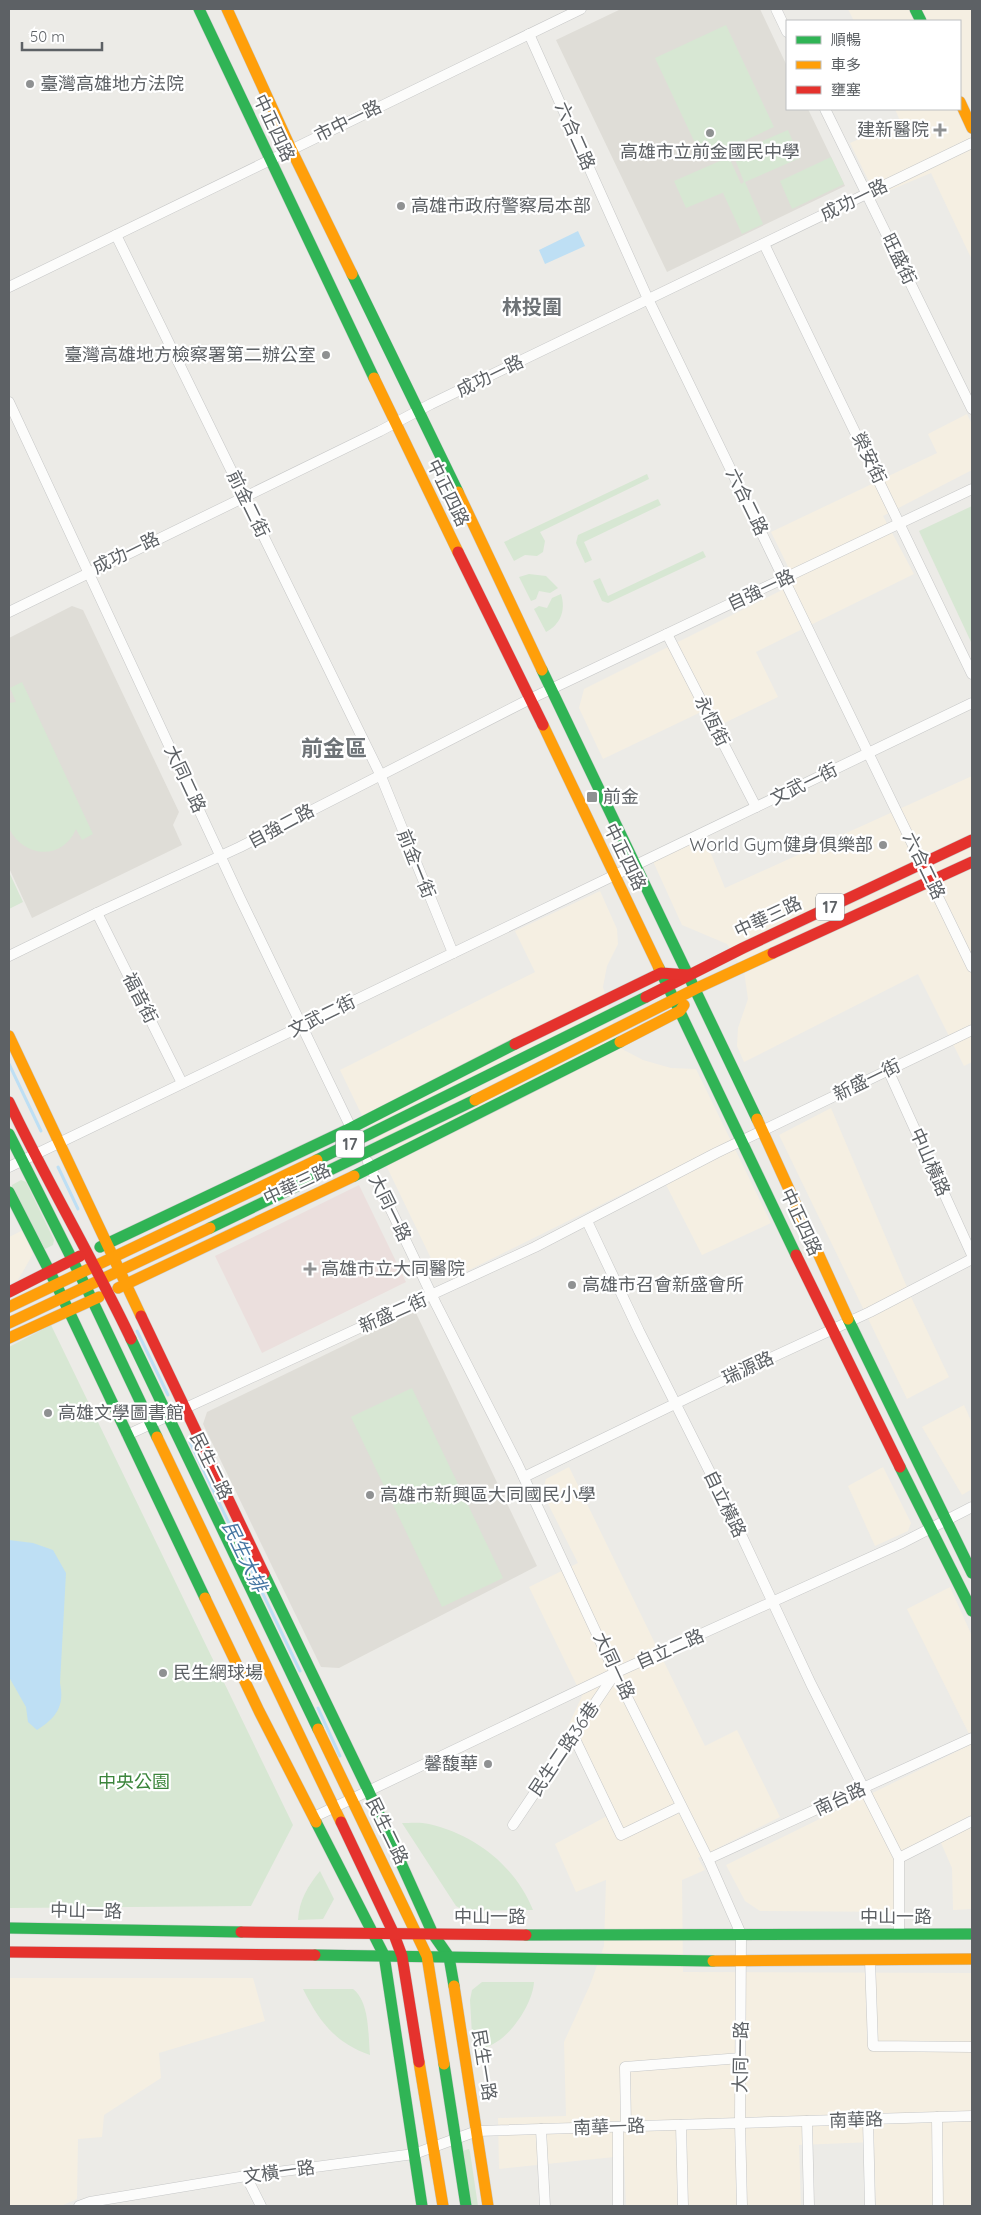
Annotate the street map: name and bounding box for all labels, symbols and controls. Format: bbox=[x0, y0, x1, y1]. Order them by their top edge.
scale bar bbox=[22, 20, 102, 52]
legend bbox=[786, 20, 961, 110]
text: 50 m bbox=[30, 27, 65, 46]
text: 順暢 bbox=[831, 30, 861, 49]
text: 車多 bbox=[831, 55, 861, 74]
place label: 臺灣高雄地方法院 bbox=[40, 72, 184, 95]
marker: 臺灣高雄地方法院 bbox=[24, 78, 36, 90]
text: 壅塞 bbox=[831, 80, 861, 99]
street label: 中正四路 bbox=[249, 90, 300, 165]
street label: 市中一路 bbox=[310, 94, 385, 147]
street label: 六合二路 bbox=[550, 98, 601, 173]
place label: 建新醫院 bbox=[857, 118, 929, 141]
marker: 建新醫院 bbox=[933, 123, 947, 137]
marker: 高雄市立前金國民中學 bbox=[704, 127, 716, 139]
place label: 高雄市立前金國民中學 bbox=[620, 140, 800, 163]
street label: 成功一路 bbox=[816, 173, 891, 226]
place label: 高雄市政府警察局本部 bbox=[411, 194, 591, 217]
marker: 高雄市政府警察局本部 bbox=[395, 200, 407, 212]
street label: 旺盛街 bbox=[877, 229, 922, 288]
district label: 林投圍 bbox=[502, 294, 562, 319]
place label: 臺灣高雄地方檢察署第二辦公室 bbox=[64, 343, 316, 366]
marker: 臺灣高雄地方檢察署第二辦公室 bbox=[320, 349, 332, 361]
street label: 成功一路 bbox=[452, 349, 527, 402]
street label: 榮安街 bbox=[847, 428, 892, 487]
street label: 中正四路 bbox=[422, 455, 475, 530]
street label: 六合二路 bbox=[721, 464, 774, 539]
street label: 前金二街 bbox=[222, 466, 275, 541]
street label: 成功一路 bbox=[88, 526, 163, 579]
street label: 自強一路 bbox=[723, 564, 798, 615]
street label: 永恆街 bbox=[690, 691, 735, 750]
district label: 前金區 bbox=[301, 734, 367, 762]
street label: 大同二路 bbox=[160, 741, 211, 816]
street label: 文武一街 bbox=[766, 757, 841, 810]
place label: 前金 bbox=[603, 785, 639, 808]
marker: 前金 bbox=[585, 790, 599, 804]
street label: 自強二路 bbox=[244, 799, 318, 853]
street label: 中正四路 bbox=[599, 819, 652, 894]
street label: 前金一街 bbox=[392, 826, 441, 901]
street label: 六合二路 bbox=[898, 828, 951, 903]
place label: World Gym健身俱樂部 bbox=[689, 833, 873, 856]
marker: World Gym健身俱樂部 bbox=[877, 839, 889, 851]
street label: 中華三路 bbox=[730, 891, 805, 942]
road number: 17 bbox=[816, 894, 844, 920]
street label: 福音街 bbox=[118, 968, 163, 1027]
street label: 文武二街 bbox=[284, 989, 359, 1042]
street label: 新盛一街 bbox=[829, 1053, 904, 1106]
street label: 中山橫路 bbox=[905, 1124, 956, 1199]
road number: 17 bbox=[336, 1130, 364, 1158]
street label: 中華三路 bbox=[259, 1158, 334, 1209]
street label: 大同一路 bbox=[364, 1170, 417, 1245]
street label: 中正四路 bbox=[776, 1184, 827, 1259]
place label: 高雄市立大同醫院 bbox=[321, 1257, 465, 1280]
marker: 高雄市立大同醫院 bbox=[303, 1262, 317, 1276]
place label: 高雄市召會新盛會所 bbox=[582, 1273, 744, 1296]
marker: 高雄市召會新盛會所 bbox=[566, 1279, 578, 1291]
street label: 新盛二街 bbox=[355, 1287, 430, 1338]
street label: 瑞源路 bbox=[718, 1346, 777, 1389]
place label: 高雄文學圖書館 bbox=[58, 1401, 184, 1424]
marker: 高雄文學圖書館 bbox=[42, 1407, 54, 1419]
street label: 民生二路 bbox=[185, 1428, 238, 1503]
street label: 自立橫路 bbox=[699, 1466, 752, 1541]
place label: 高雄市新興區大同國民小學 bbox=[380, 1483, 596, 1506]
marker: 高雄市新興區大同國民小學 bbox=[364, 1489, 376, 1501]
water label: 民生大排 bbox=[218, 1517, 274, 1598]
street label: 自立二路 bbox=[632, 1623, 707, 1674]
street label: 大同一路 bbox=[589, 1628, 640, 1703]
place label: 民生網球場 bbox=[173, 1661, 263, 1684]
marker: 民生網球場 bbox=[157, 1667, 169, 1679]
street label: 民生二路36巷 bbox=[524, 1697, 604, 1800]
place label: 馨馥華 bbox=[424, 1752, 478, 1775]
marker: 馨馥華 bbox=[482, 1758, 494, 1770]
park label: 中央公園 bbox=[98, 1770, 170, 1793]
street label: 南台路 bbox=[810, 1777, 869, 1820]
street label: 民生二路 bbox=[361, 1793, 414, 1868]
street label: 中山一路 bbox=[50, 1898, 122, 1923]
street label: 中山一路 bbox=[454, 1905, 526, 1928]
street label: 中山一路 bbox=[860, 1905, 932, 1928]
street label: 大同一路 bbox=[728, 2021, 753, 2093]
street label: 民生一路 bbox=[468, 2028, 501, 2102]
street label: 南華路 bbox=[829, 2107, 883, 2132]
street label: 南華一路 bbox=[573, 2114, 645, 2139]
street label: 文橫一路 bbox=[242, 2155, 316, 2188]

